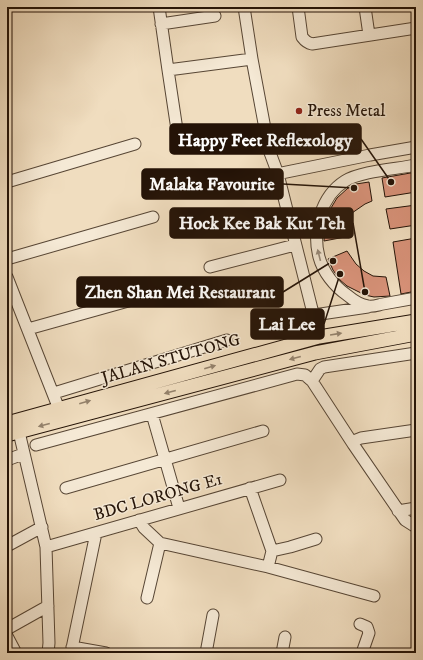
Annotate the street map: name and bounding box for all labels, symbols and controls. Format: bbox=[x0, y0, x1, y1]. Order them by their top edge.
place label: Press Metal bbox=[307, 100, 385, 122]
marker: Press Metal bbox=[294, 106, 304, 116]
callout: Happy Feet Reflexology bbox=[170, 124, 361, 154]
text: Happy Feet Reflexology bbox=[178, 130, 353, 152]
callout: Malaka Favourite bbox=[142, 169, 283, 199]
text: Malaka Favourite bbox=[149, 174, 275, 196]
callout: Hock Kee Bak Kut Teh bbox=[170, 208, 353, 238]
text: Hock Kee Bak Kut Teh bbox=[179, 213, 346, 235]
one-way arrow bbox=[316, 249, 322, 261]
callout: Zhen Shan Mei Restaurant bbox=[77, 277, 283, 307]
text: Zhen Shan Mei Restaurant bbox=[85, 282, 275, 304]
callout: Lai Lee bbox=[251, 309, 324, 339]
text: Lai Lee bbox=[259, 314, 316, 336]
street label: JALAN STUTONG bbox=[97, 329, 243, 390]
one-way arrow bbox=[330, 331, 342, 337]
one-way arrow bbox=[289, 355, 301, 361]
one-way arrow bbox=[205, 364, 217, 370]
one-way arrow bbox=[164, 389, 176, 395]
one-way arrow bbox=[79, 399, 91, 405]
one-way arrow bbox=[38, 422, 50, 428]
street label: BDC LORONG E1 bbox=[91, 468, 225, 526]

